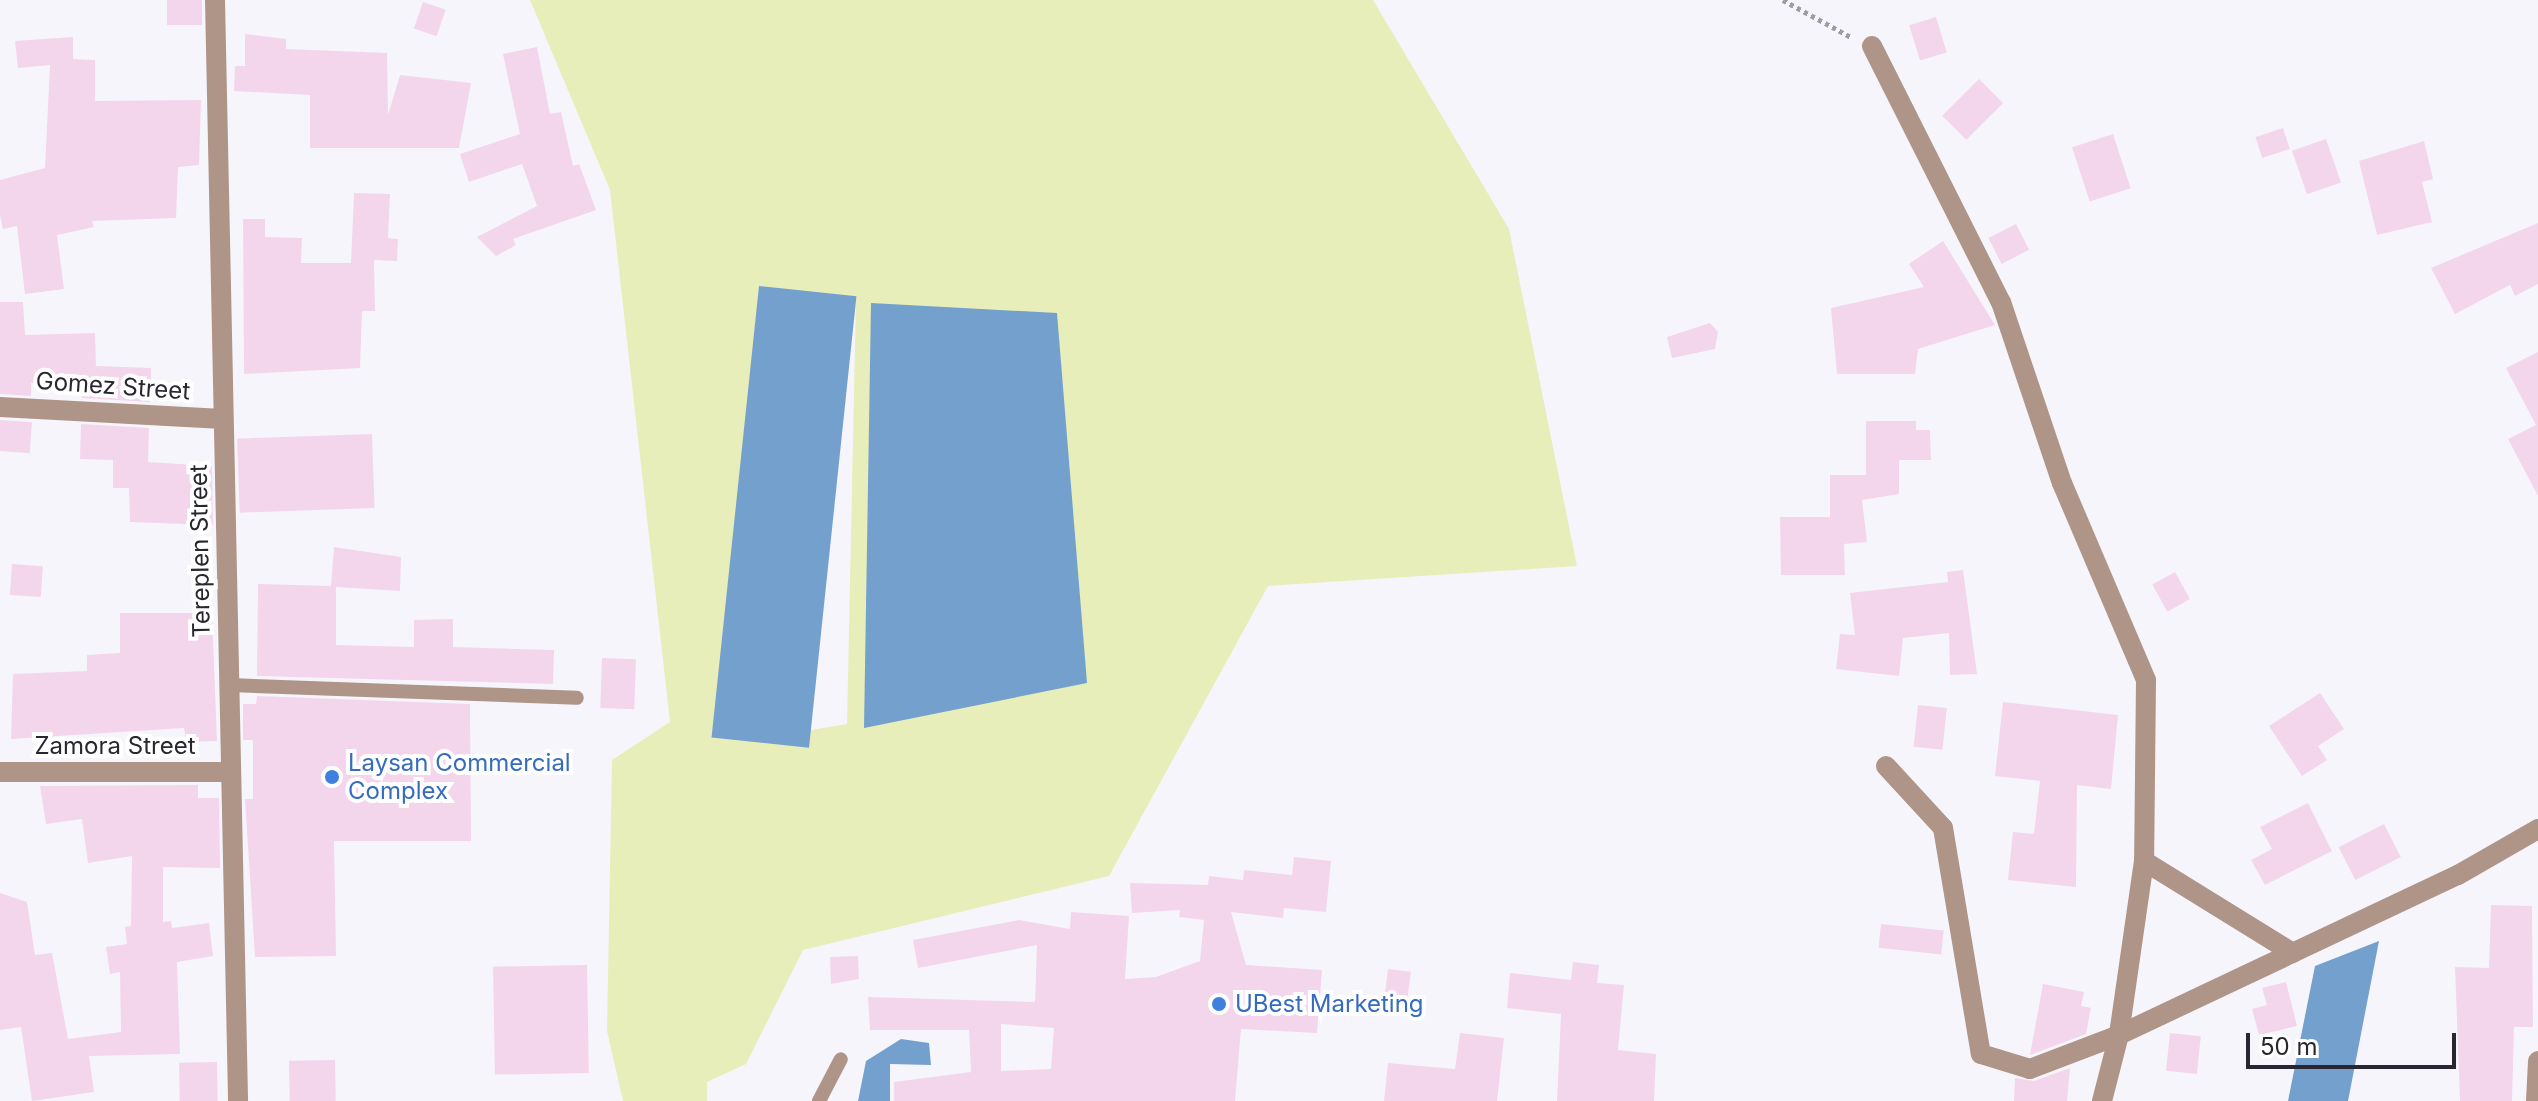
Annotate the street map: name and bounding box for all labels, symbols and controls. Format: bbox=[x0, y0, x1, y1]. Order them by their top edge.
street label: Gomez Street bbox=[35, 366, 191, 406]
street label: Tereplen Street bbox=[184, 464, 216, 638]
street label: Zamora Street bbox=[35, 732, 195, 760]
place label: Laysan Commercial Complex bbox=[348, 749, 571, 805]
marker: Laysan Commercial Complex bbox=[323, 768, 341, 786]
place label: UBest Marketing bbox=[1235, 990, 1424, 1018]
marker: UBest Marketing bbox=[1210, 995, 1228, 1013]
scale bar bbox=[2250, 1017, 2460, 1067]
text: 50 m bbox=[2260, 1032, 2318, 1061]

